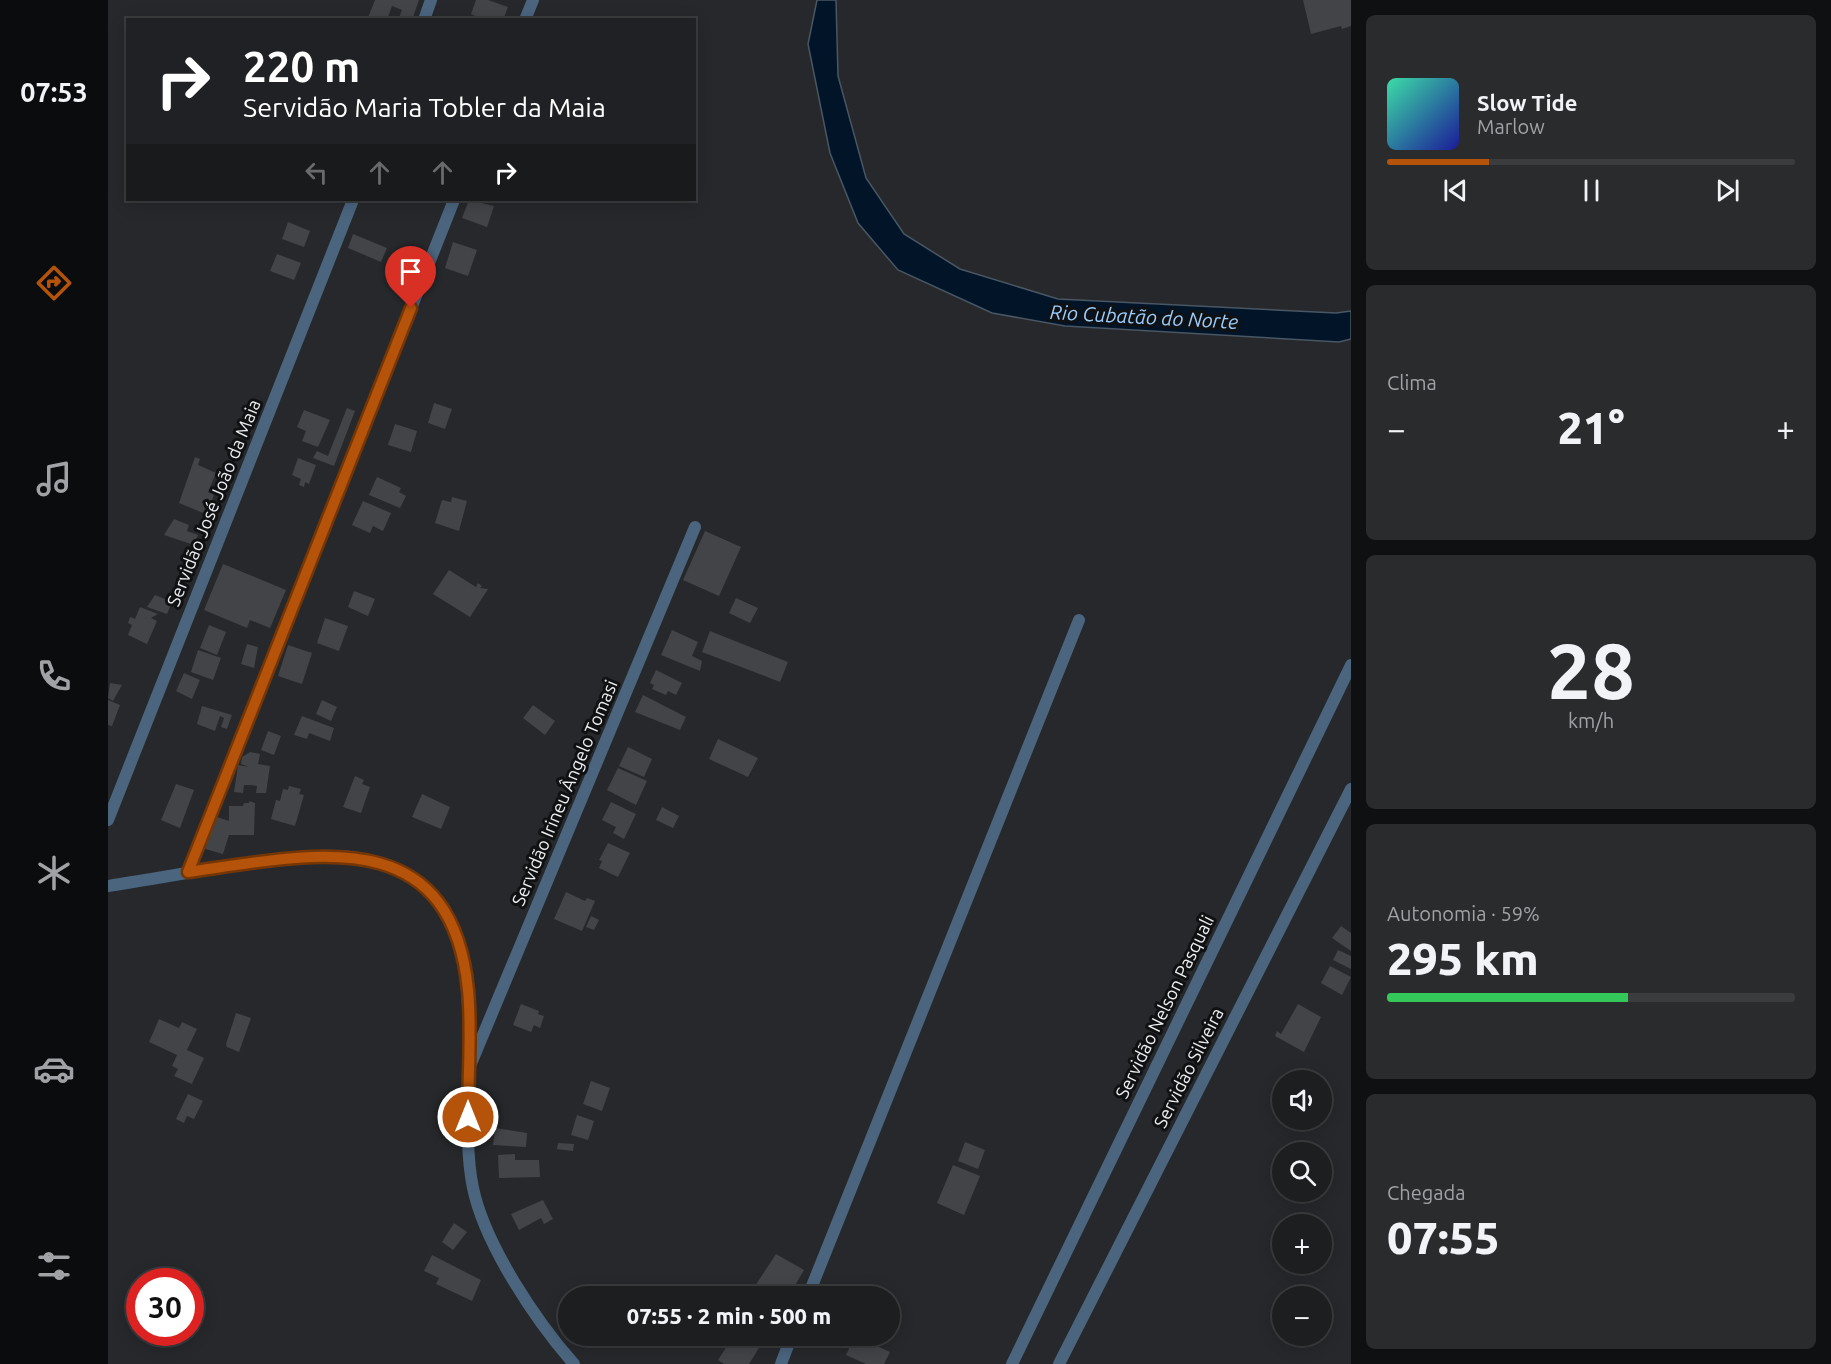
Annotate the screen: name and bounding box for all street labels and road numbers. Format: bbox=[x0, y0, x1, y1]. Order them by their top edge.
street label: Servidão José João da Maia bbox=[162, 396, 264, 609]
street label: Servidão Irineu Ângelo Tomasi bbox=[507, 677, 621, 908]
street label: Servidão Nelson Pasquali bbox=[1111, 912, 1217, 1101]
street label: Servidão Silveira bbox=[1149, 1004, 1227, 1131]

